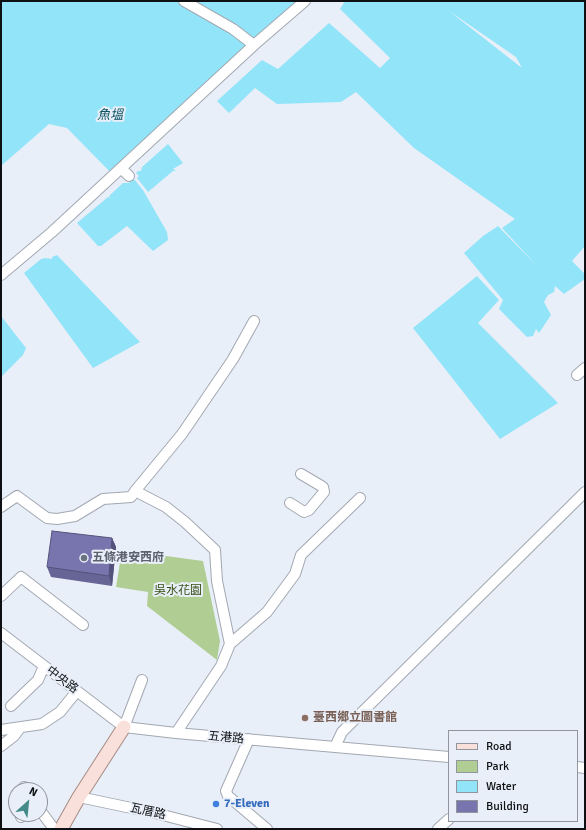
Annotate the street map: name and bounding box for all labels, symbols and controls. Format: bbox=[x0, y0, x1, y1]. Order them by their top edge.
water label: 魚塭 bbox=[97, 108, 123, 124]
place label: 五條港安西府 bbox=[92, 551, 164, 565]
marker: 五條港安西府 bbox=[79, 553, 89, 563]
park label: 吳水花園 bbox=[154, 584, 202, 598]
street label: 中央路 bbox=[43, 663, 81, 697]
place label: 臺西鄉立圖書館 bbox=[313, 711, 397, 725]
marker: 臺西鄉立圖書館 bbox=[300, 713, 310, 723]
street label: 五港路 bbox=[207, 729, 245, 747]
legend bbox=[448, 730, 578, 822]
text: Road bbox=[486, 739, 512, 754]
text: Park bbox=[486, 759, 509, 774]
text: Water bbox=[486, 779, 516, 794]
north arrow bbox=[8, 782, 48, 822]
text: N bbox=[27, 784, 40, 799]
place label: 7-Eleven bbox=[224, 797, 270, 811]
marker: 7-Eleven bbox=[211, 799, 221, 809]
text: Building bbox=[486, 799, 529, 814]
street label: 瓦厝路 bbox=[129, 801, 167, 823]

